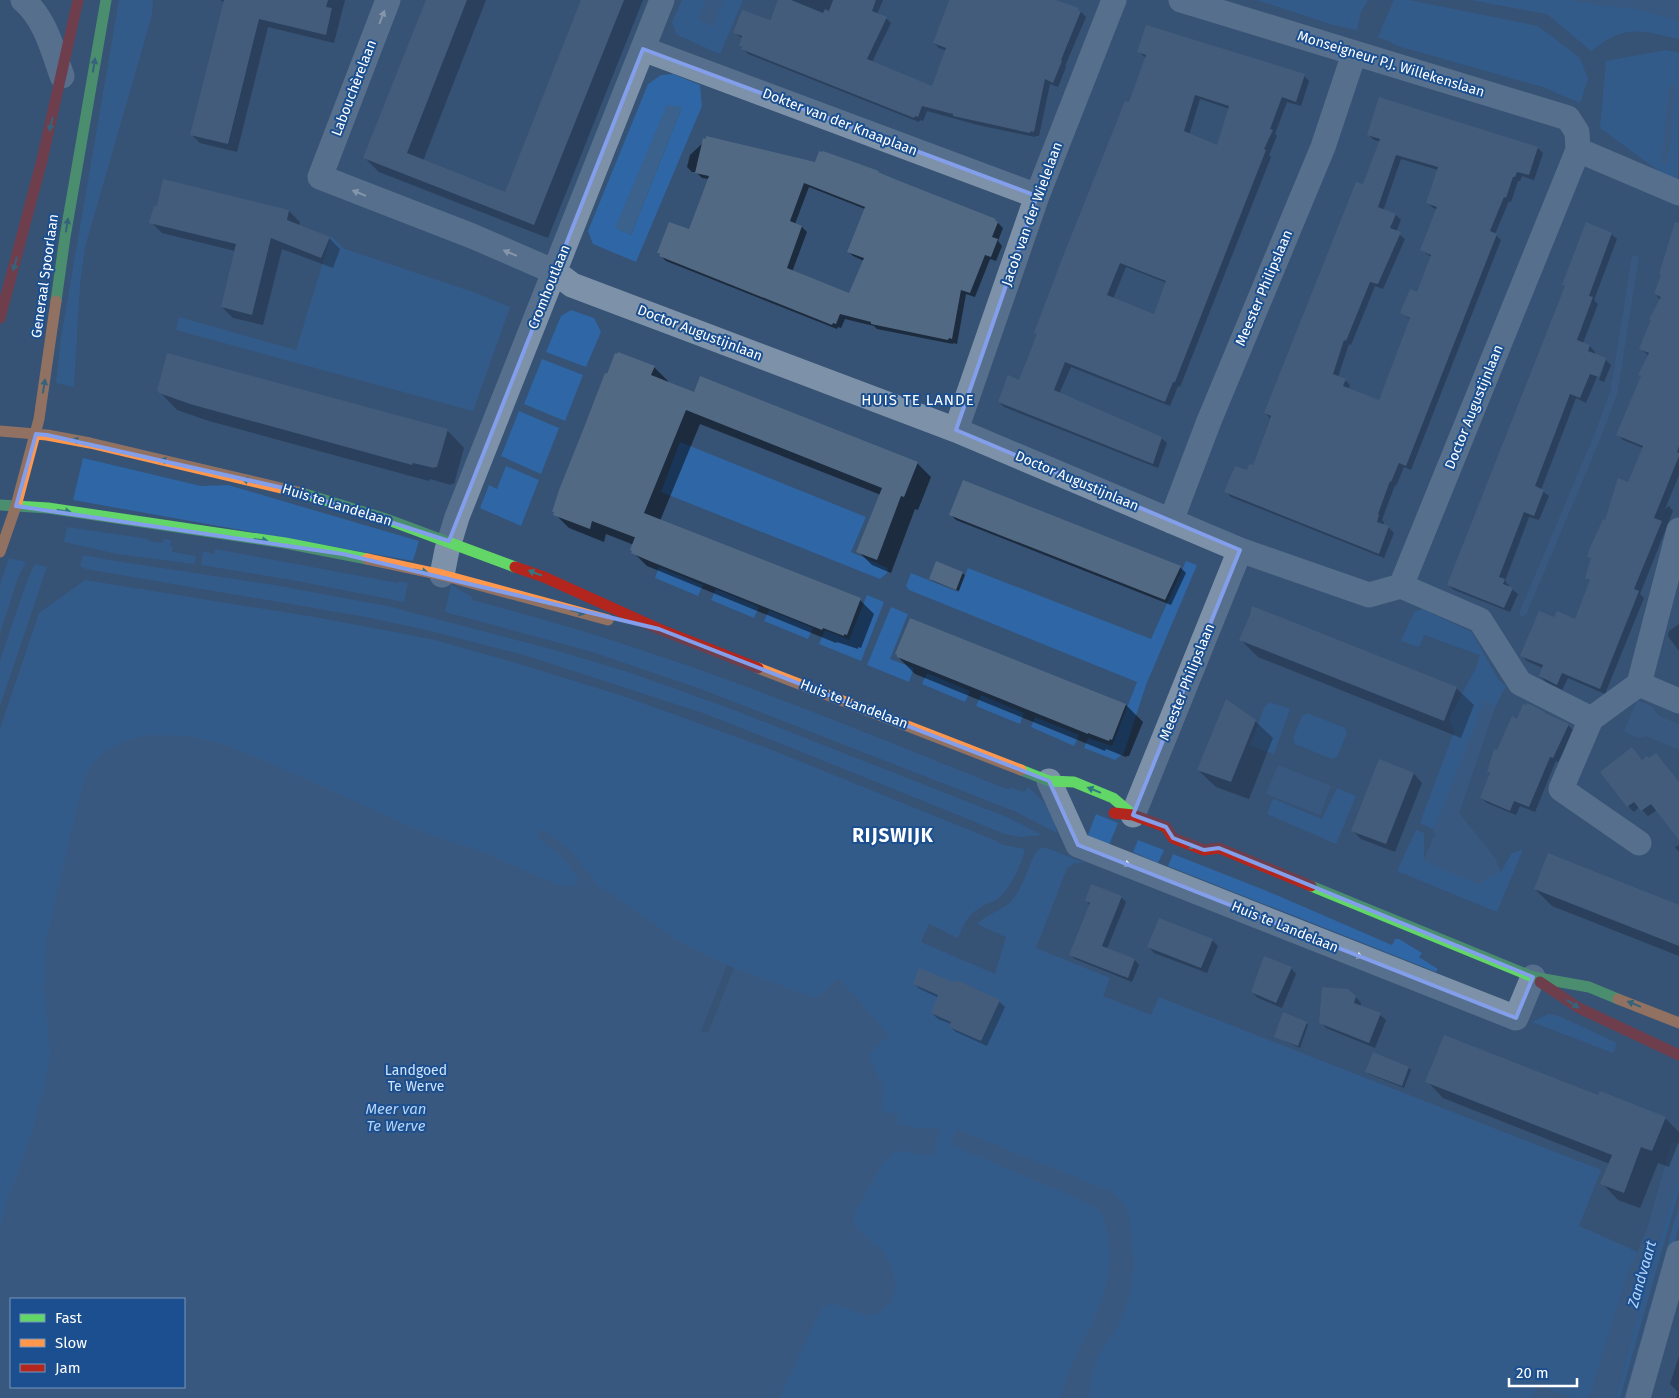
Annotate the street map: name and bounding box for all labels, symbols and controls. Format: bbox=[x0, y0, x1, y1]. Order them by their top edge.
one-way arrow bbox=[378, 10, 386, 24]
street label: Monseigneur P.J. Willekenslaan bbox=[1295, 27, 1487, 101]
street label: Labouchèrelaan bbox=[328, 38, 380, 138]
one-way arrow bbox=[90, 56, 98, 72]
street label: Dokter van der Knaaplaan bbox=[760, 85, 920, 159]
one-way arrow bbox=[46, 116, 54, 131]
street label: Jacob van der Wielelaan bbox=[998, 140, 1066, 288]
one-way arrow bbox=[351, 189, 366, 197]
street label: Generaal Spoorlaan bbox=[28, 213, 62, 339]
one-way arrow bbox=[64, 217, 72, 233]
street label: Meester Philipslaan bbox=[1232, 227, 1296, 349]
street label: Cromhoutlaan bbox=[524, 242, 574, 332]
one-way arrow bbox=[503, 248, 517, 256]
one-way arrow bbox=[10, 257, 18, 272]
street label: Doctor Augustijnlaan bbox=[635, 301, 765, 365]
street label: Doctor Augustijnlaan bbox=[1441, 342, 1507, 472]
one-way arrow bbox=[41, 378, 49, 394]
district label: HUIS TE LANDE bbox=[861, 391, 975, 409]
one-way arrow bbox=[72, 437, 87, 445]
street label: Doctor Augustijnlaan bbox=[1013, 447, 1141, 515]
one-way arrow bbox=[159, 457, 174, 465]
one-way arrow bbox=[242, 477, 257, 485]
street label: Huis te Landelaan bbox=[280, 480, 394, 530]
one-way arrow bbox=[57, 507, 73, 515]
one-way arrow bbox=[254, 536, 270, 544]
one-way arrow bbox=[413, 567, 429, 575]
one-way arrow bbox=[527, 569, 542, 576]
one-way arrow bbox=[570, 608, 585, 616]
street label: Meester Philipslaan bbox=[1156, 621, 1218, 743]
street label: Huis te Landelaan bbox=[798, 676, 910, 732]
one-way arrow bbox=[1086, 786, 1101, 794]
district label: RIJSWIJK bbox=[852, 824, 934, 847]
one-way arrow bbox=[1182, 841, 1197, 849]
one-way arrow bbox=[1117, 859, 1132, 867]
street label: Huis te Landelaan bbox=[1229, 898, 1341, 956]
one-way arrow bbox=[1349, 951, 1363, 959]
one-way arrow bbox=[1567, 999, 1580, 1009]
one-way arrow bbox=[1626, 1000, 1641, 1008]
park label: Landgoed Te Werve bbox=[385, 1062, 447, 1095]
water label: Meer van Te Werve bbox=[365, 1100, 427, 1135]
water label: Zandvaart bbox=[1624, 1238, 1660, 1311]
legend bbox=[10, 1298, 185, 1388]
text: Fast bbox=[55, 1309, 82, 1327]
text: Slow bbox=[55, 1334, 87, 1352]
scale bar bbox=[1509, 1356, 1576, 1388]
text: Jam bbox=[55, 1359, 81, 1377]
text: 20 m bbox=[1516, 1364, 1549, 1382]

